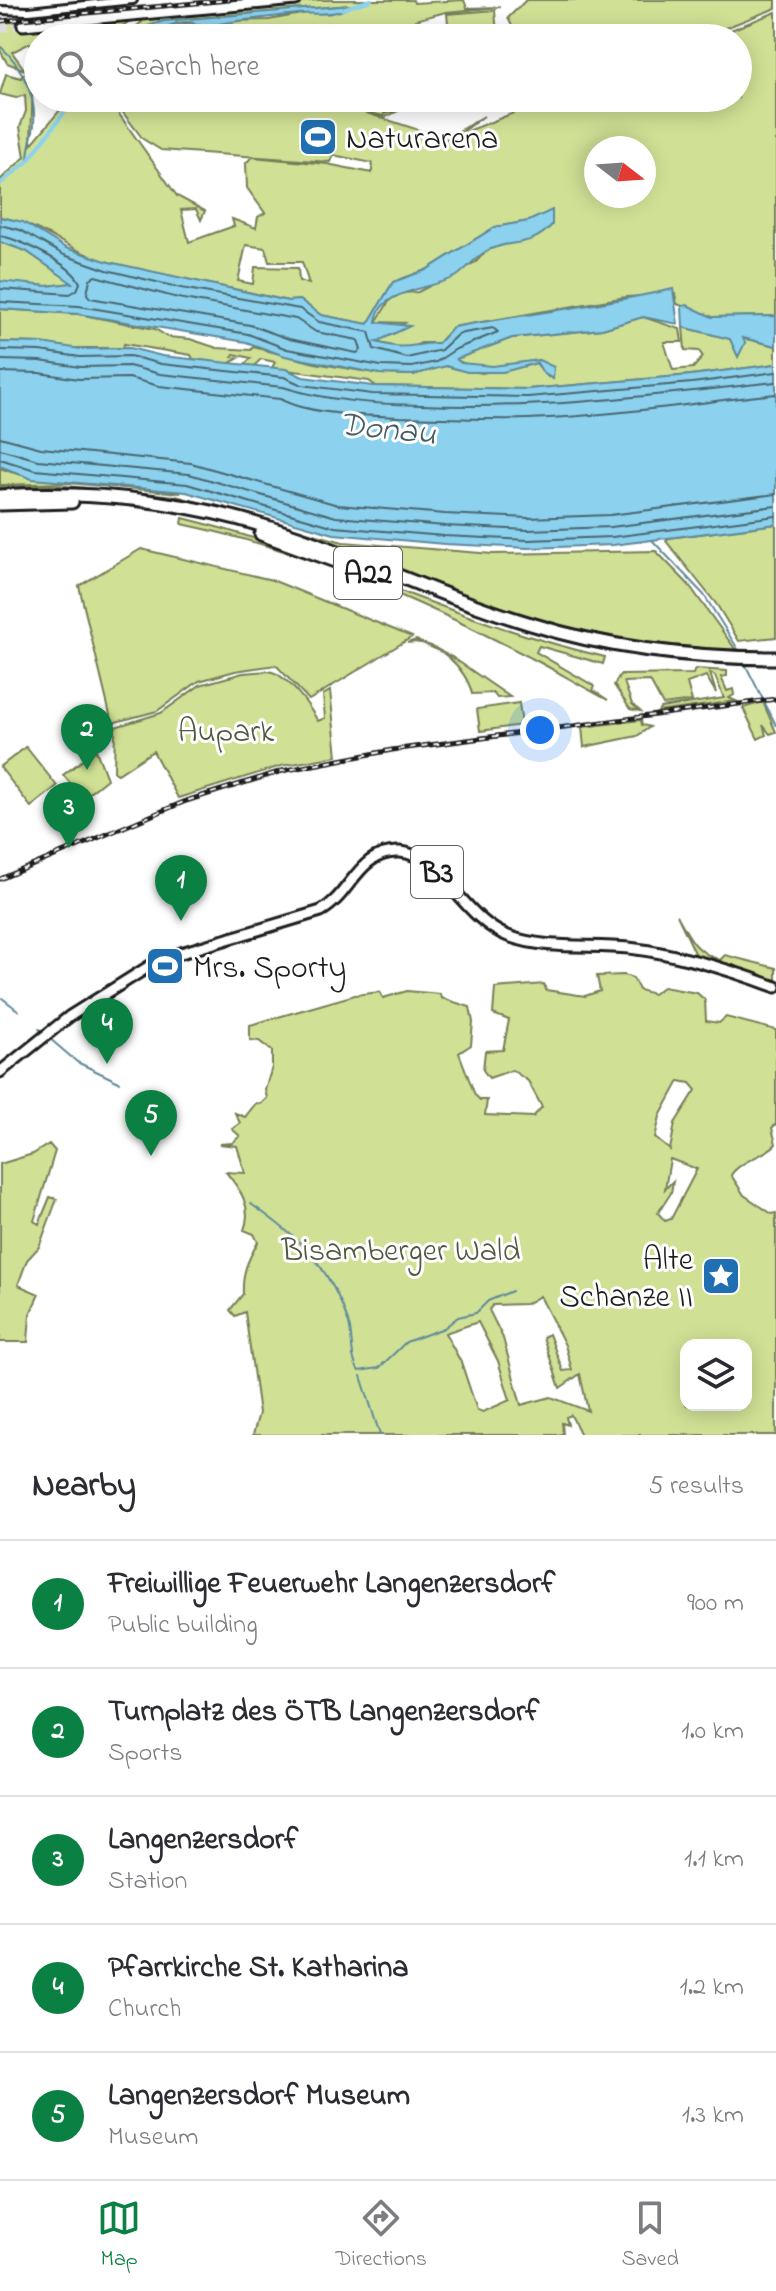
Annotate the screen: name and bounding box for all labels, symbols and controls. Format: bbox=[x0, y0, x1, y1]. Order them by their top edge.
search box bbox=[24, 24, 752, 112]
icon: search bbox=[52, 46, 96, 90]
text: Search here bbox=[116, 46, 260, 90]
sports icon: Naturarena bbox=[297, 116, 339, 158]
place label: Naturarena bbox=[346, 117, 498, 164]
north arrow bbox=[584, 136, 656, 208]
water label: Donau bbox=[337, 401, 438, 461]
road number: A22 bbox=[334, 547, 402, 599]
pin: 2 bbox=[61, 704, 113, 770]
park label: Aupark bbox=[178, 710, 275, 757]
your location bbox=[520, 710, 560, 750]
pin: 3 bbox=[43, 782, 95, 848]
road number: B3 bbox=[411, 846, 463, 898]
pin: 1 bbox=[155, 855, 207, 921]
sports icon: Mrs. Sporty bbox=[144, 945, 186, 987]
place label: Mrs. Sporty bbox=[193, 946, 346, 993]
pin: 4 bbox=[81, 998, 133, 1064]
pin: 5 bbox=[125, 1090, 177, 1156]
park label: Bisamberger Wald bbox=[281, 1229, 520, 1276]
place label: Alte Schanze II bbox=[559, 1238, 694, 1322]
place icon: Alte Schanze II bbox=[700, 1255, 742, 1297]
map controls bbox=[680, 1339, 752, 1411]
button: layers bbox=[680, 1339, 752, 1411]
text: Nearby bbox=[32, 1462, 136, 1512]
text: 5 results bbox=[649, 1468, 744, 1506]
text: Freiwillige Feuerwehr Langenzersdorf bbox=[108, 1563, 555, 1607]
text: 1 bbox=[54, 1585, 62, 1623]
text: 900 m bbox=[687, 1585, 744, 1623]
text: Public building bbox=[108, 1607, 258, 1645]
text: Turnplatz des ÖTB Langenzersdorf bbox=[108, 1691, 539, 1735]
text: 2 bbox=[52, 1713, 64, 1751]
text: 1.0 km bbox=[681, 1713, 744, 1751]
text: Sports bbox=[108, 1735, 182, 1773]
text: Langenzersdorf bbox=[108, 1819, 298, 1863]
text: 3 bbox=[53, 1841, 63, 1879]
text: 1.1 km bbox=[684, 1841, 744, 1879]
text: Station bbox=[108, 1863, 187, 1901]
text: Pfarrkirche St. Katharina bbox=[108, 1947, 409, 1991]
text: 4 bbox=[53, 1969, 63, 2007]
text: 1.2 km bbox=[679, 1969, 744, 2007]
text: Church bbox=[108, 1991, 181, 2029]
text: Langenzersdorf Museum bbox=[108, 2075, 410, 2119]
text: 5 bbox=[51, 2097, 65, 2135]
text: 1.3 km bbox=[682, 2097, 744, 2135]
text: Museum bbox=[108, 2119, 198, 2157]
tab: Map bbox=[97, 2196, 141, 2276]
tab: Directions bbox=[336, 2196, 427, 2276]
tab: Saved bbox=[621, 2196, 679, 2276]

